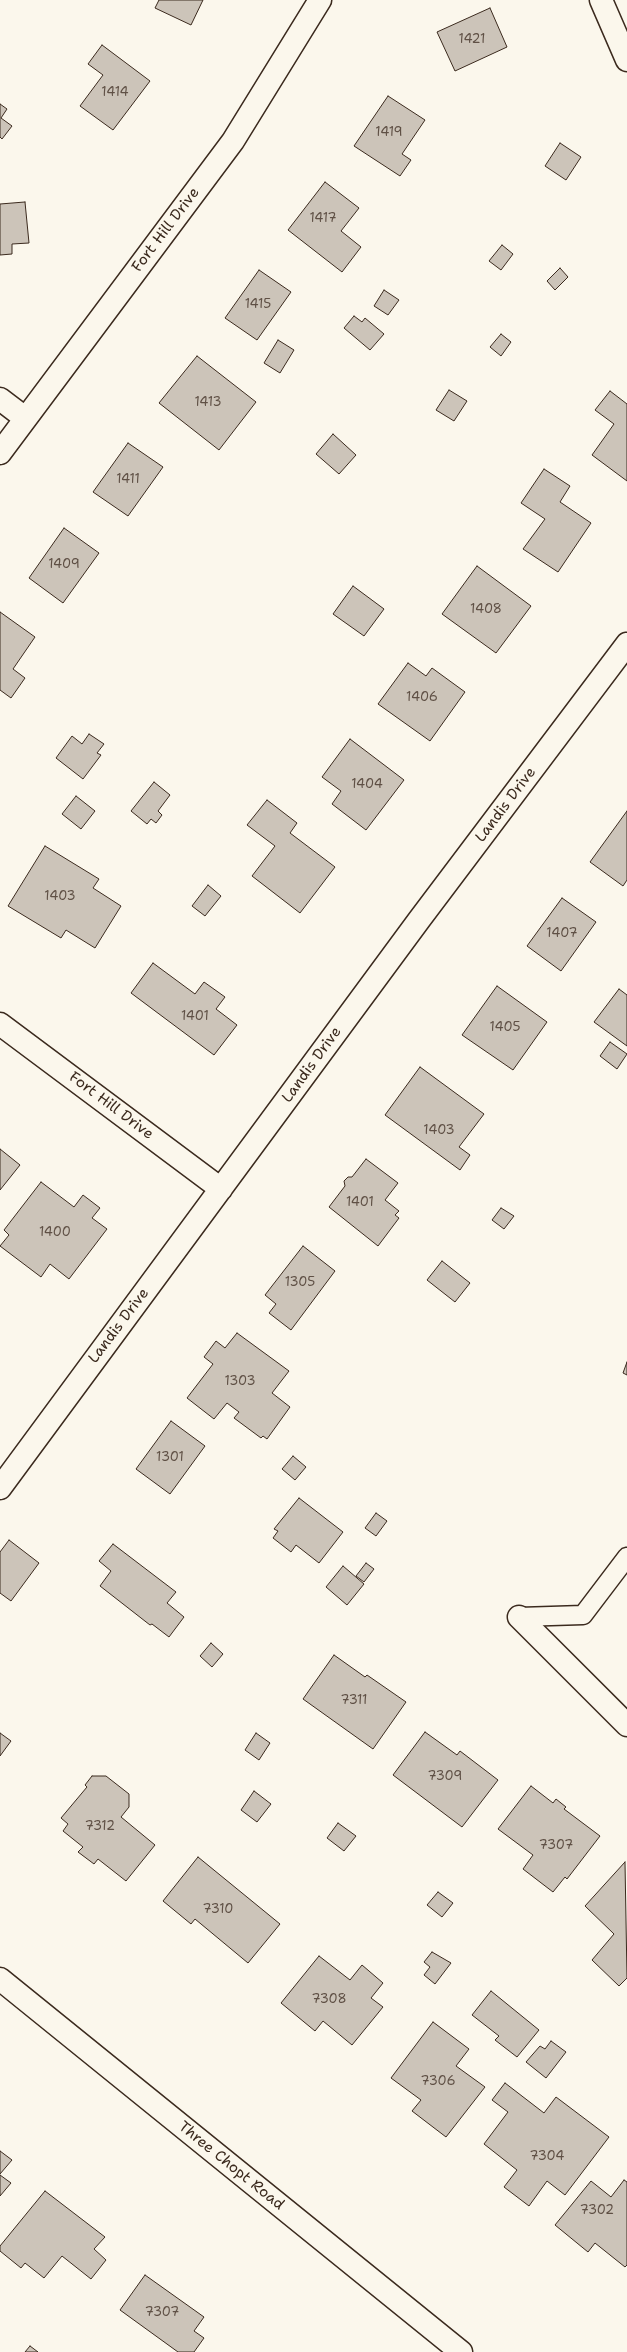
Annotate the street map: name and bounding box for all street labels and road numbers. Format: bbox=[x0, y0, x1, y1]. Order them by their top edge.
street label: Fort Hill Drive bbox=[128, 184, 204, 276]
street label: Landis Drive bbox=[472, 764, 540, 846]
street label: Landis Drive bbox=[278, 1024, 346, 1106]
street label: Fort Hill Drive bbox=[65, 1068, 157, 1144]
street label: Landis Drive bbox=[85, 1285, 153, 1367]
street label: Three Chopt Road bbox=[174, 2118, 288, 2214]

